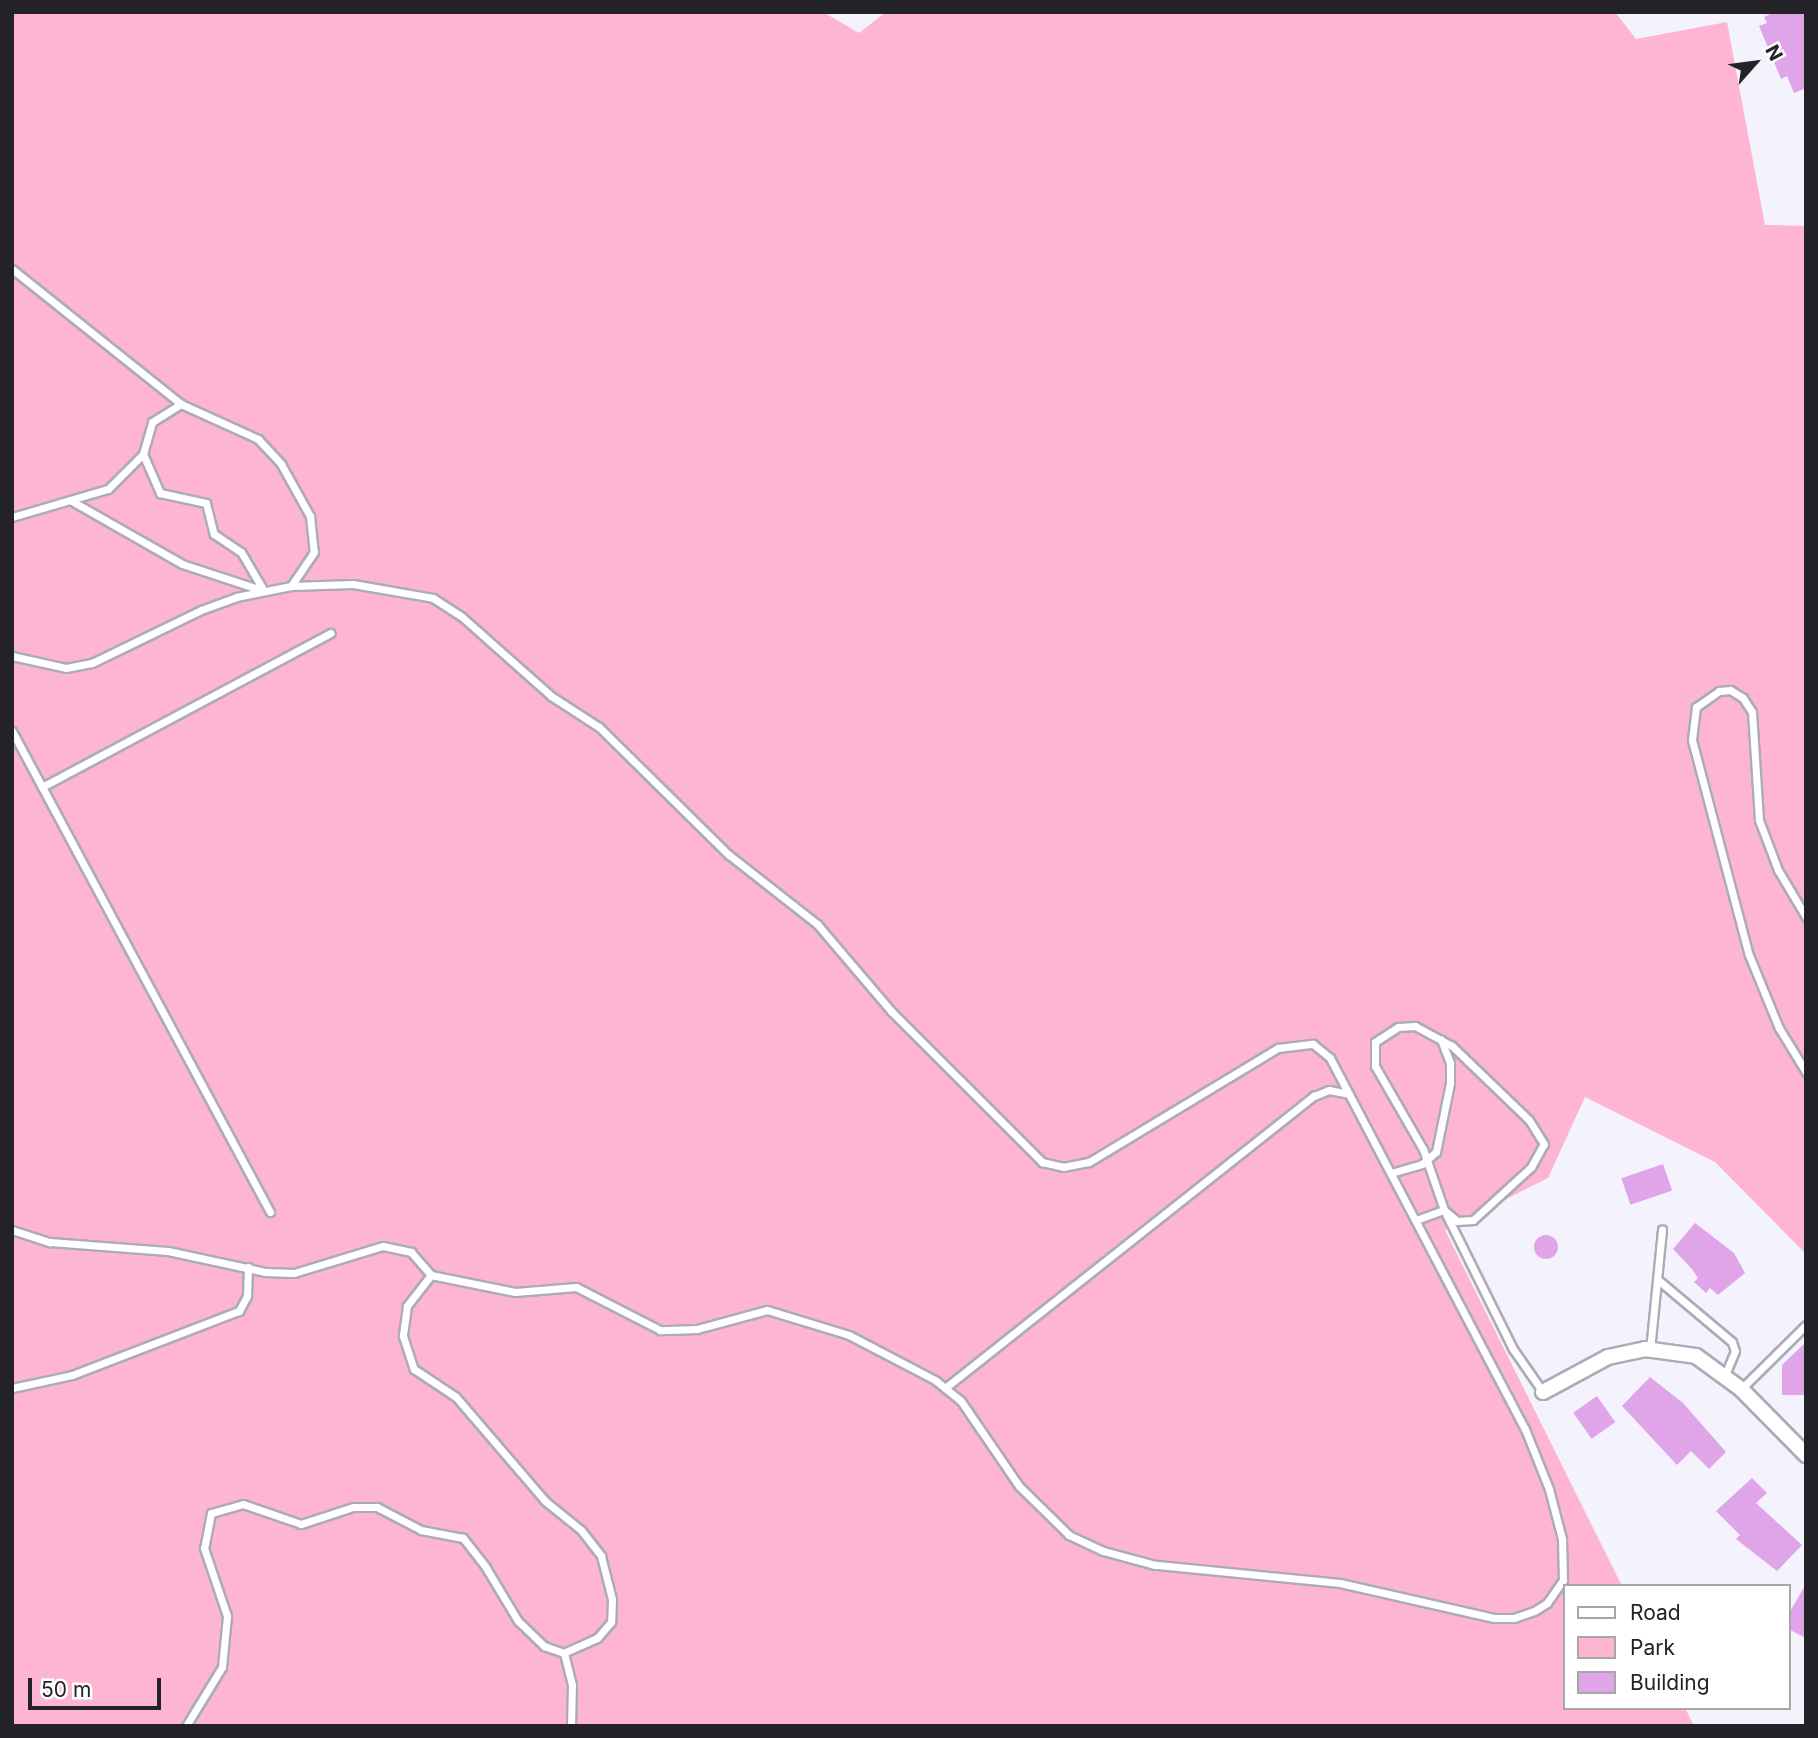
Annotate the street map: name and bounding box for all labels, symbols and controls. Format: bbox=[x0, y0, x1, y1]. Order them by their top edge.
north arrow bbox=[1720, 28, 1790, 98]
text: N bbox=[1760, 41, 1788, 65]
legend bbox=[1562, 1584, 1790, 1710]
text: Road bbox=[1630, 1600, 1681, 1625]
text: Park bbox=[1630, 1635, 1675, 1660]
scale bar bbox=[32, 1664, 164, 1708]
text: Building bbox=[1630, 1670, 1710, 1695]
text: 50 m bbox=[41, 1677, 91, 1702]

